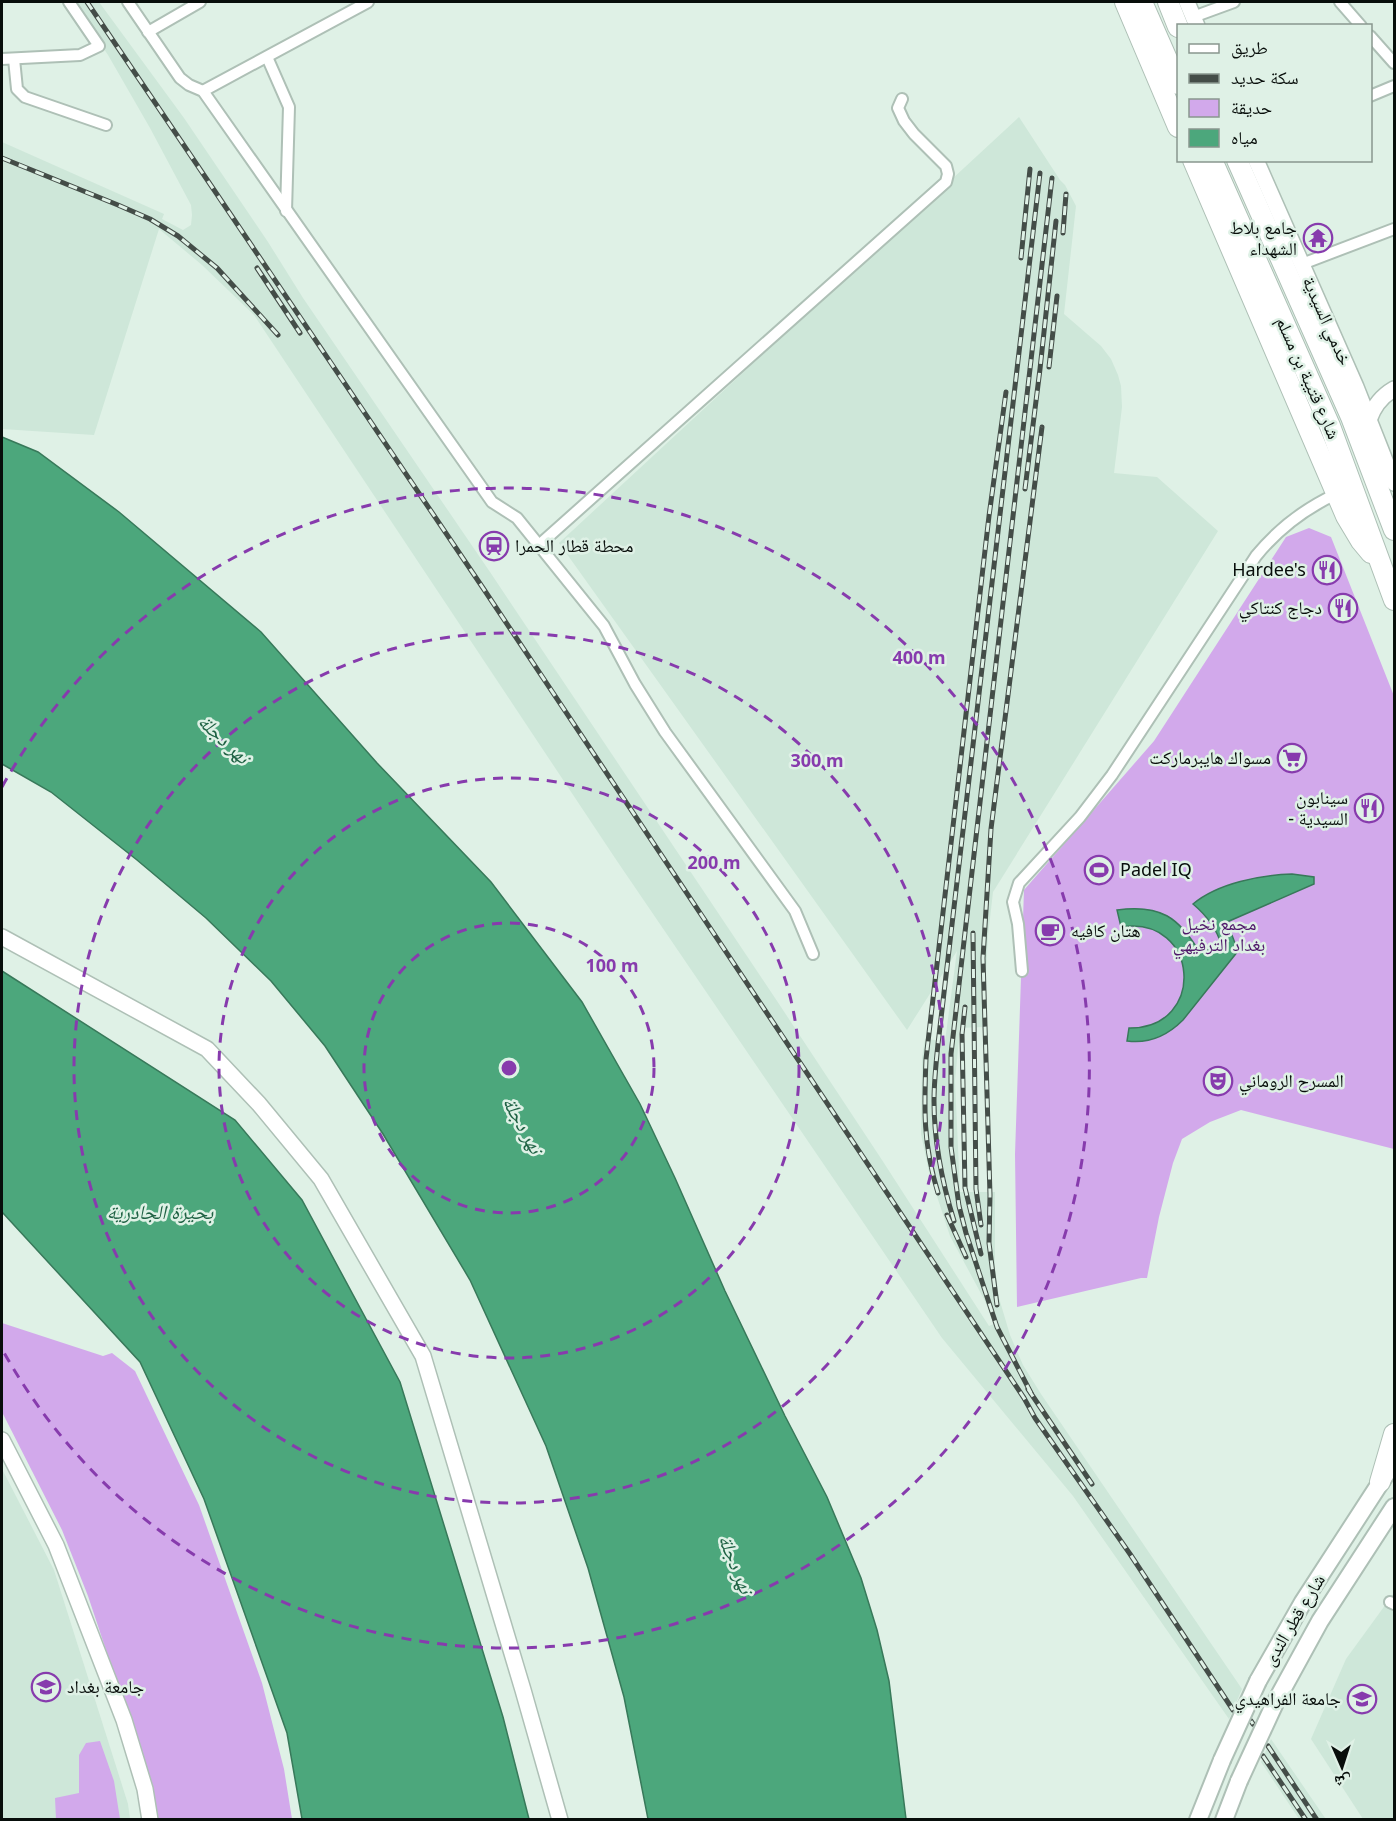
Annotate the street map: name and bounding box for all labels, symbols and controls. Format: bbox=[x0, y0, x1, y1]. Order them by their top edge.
legend bbox=[1177, 24, 1372, 162]
text: طريق bbox=[1231, 35, 1268, 59]
text: سكة حديد bbox=[1231, 65, 1299, 89]
text: حديقة bbox=[1231, 95, 1272, 119]
text: مياه bbox=[1231, 125, 1258, 149]
place label: جامع بلاط الشهداء bbox=[1230, 215, 1297, 260]
temple icon: جامع بلاط الشهداء bbox=[1302, 222, 1334, 254]
street label: خدمي السيدية bbox=[1294, 273, 1358, 370]
street label: شارع قتيبة بن مسلم bbox=[1270, 313, 1347, 443]
station icon: محطة قطار الحمرا bbox=[478, 530, 510, 562]
place label: محطة قطار الحمرا bbox=[515, 533, 633, 557]
restaurant icon: Hardee's bbox=[1311, 554, 1343, 586]
place label: Hardee's bbox=[1232, 557, 1306, 581]
restaurant icon: دجاج كنتاكي bbox=[1327, 592, 1359, 624]
place label: دجاج كنتاكي bbox=[1239, 595, 1322, 623]
text: 400 m bbox=[892, 645, 946, 669]
water label: نهر دجلة bbox=[193, 708, 258, 771]
supermarket icon: مسواك هايبرماركت bbox=[1276, 742, 1308, 774]
place label: مسواك هايبرماركت bbox=[1149, 745, 1271, 769]
text: 300 m bbox=[790, 748, 844, 772]
place label: سينابون - السيدية bbox=[1288, 785, 1348, 830]
restaurant icon: سينابون - السيدية bbox=[1353, 792, 1385, 824]
text: 200 m bbox=[687, 850, 741, 874]
sports icon: Padel IQ bbox=[1083, 854, 1115, 886]
place label: Padel IQ bbox=[1120, 857, 1192, 881]
park label: مجمع نخيل بغداد الترفيهي bbox=[1173, 911, 1265, 960]
cafe icon: هتان كافيه bbox=[1034, 915, 1066, 947]
place label: هتان كافيه bbox=[1071, 918, 1141, 942]
text: 100 m bbox=[585, 953, 639, 977]
centre of rings bbox=[499, 1058, 519, 1078]
theatre icon: المسرح الروماني bbox=[1202, 1065, 1234, 1097]
place label: المسرح الروماني bbox=[1239, 1068, 1344, 1096]
water label: نهر دجلة bbox=[497, 1091, 551, 1161]
water label: بحيرة الجادرية bbox=[107, 1198, 214, 1225]
water label: نهر دجلة bbox=[712, 1530, 762, 1600]
street label: شارع قطر الندى bbox=[1256, 1569, 1330, 1670]
school or university icon: جامعة بغداد bbox=[30, 1671, 62, 1703]
place label: جامعة بغداد bbox=[67, 1674, 144, 1698]
school or university icon: جامعة الفراهيدي bbox=[1346, 1683, 1378, 1715]
place label: جامعة الفراهيدي bbox=[1235, 1686, 1341, 1714]
north arrow bbox=[1312, 1737, 1372, 1797]
text: ش bbox=[1334, 1771, 1352, 1793]

